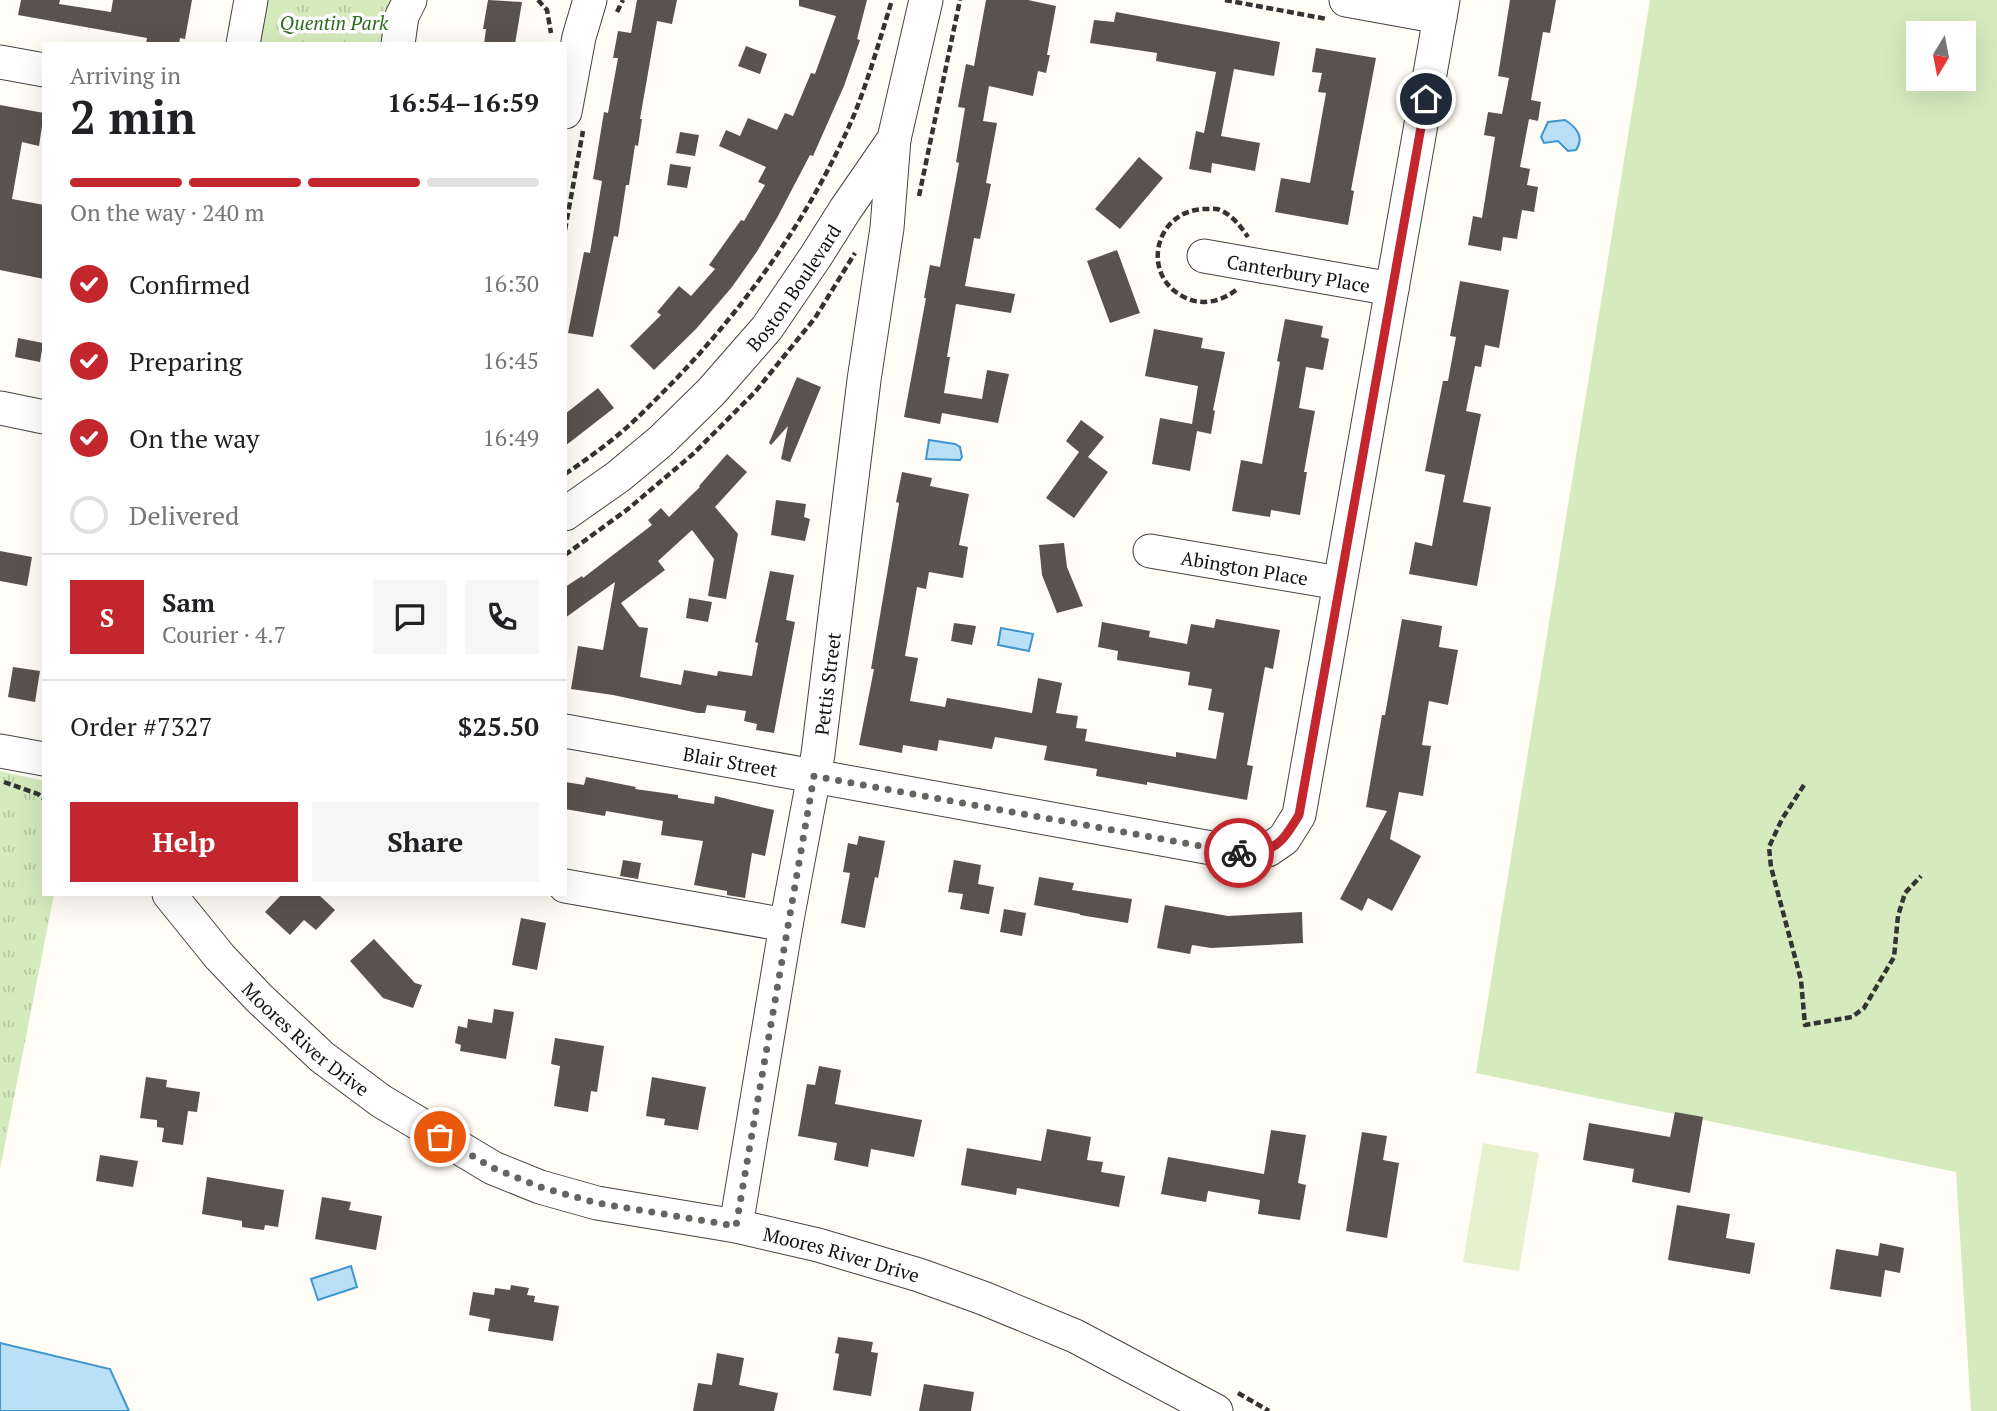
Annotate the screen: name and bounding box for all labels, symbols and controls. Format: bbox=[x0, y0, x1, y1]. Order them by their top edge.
park label: Quentin Park bbox=[280, 10, 389, 35]
north arrow bbox=[1906, 21, 1976, 91]
map controls bbox=[1906, 21, 1976, 91]
text: Arriving in bbox=[70, 60, 181, 91]
pin bbox=[1396, 69, 1456, 129]
icon: home bbox=[1407, 80, 1445, 118]
text: 16:54–16:59 bbox=[387, 85, 539, 119]
text: 2 min bbox=[70, 86, 196, 147]
text: On the way · 240 m bbox=[70, 197, 264, 228]
street label: Boston Boulevard bbox=[740, 219, 846, 356]
street label: Canterbury Place bbox=[1225, 248, 1372, 297]
icon: check bbox=[70, 265, 108, 303]
text: Confirmed bbox=[129, 267, 250, 301]
text: 16:30 bbox=[482, 268, 539, 299]
icon: check bbox=[70, 342, 108, 380]
text: Preparing bbox=[129, 344, 242, 378]
text: 16:45 bbox=[482, 345, 539, 376]
icon: check bbox=[70, 419, 108, 457]
text: On the way bbox=[129, 421, 260, 455]
text: 16:49 bbox=[482, 422, 539, 453]
text: Delivered bbox=[129, 498, 239, 532]
street label: Abington Place bbox=[1179, 544, 1310, 590]
button: chat bbox=[373, 580, 447, 654]
button: phone bbox=[465, 580, 539, 654]
text: Sam bbox=[162, 585, 215, 619]
text: S bbox=[100, 600, 114, 634]
text: Courier · 4.7 bbox=[162, 619, 286, 650]
street label: Pettis Street bbox=[808, 631, 845, 737]
text: Order #7327 bbox=[70, 709, 212, 743]
text: $25.50 bbox=[458, 709, 539, 743]
street label: Blair Street bbox=[681, 740, 779, 782]
button: Help bbox=[70, 802, 298, 882]
button: Share bbox=[312, 802, 539, 882]
courier bbox=[1204, 818, 1274, 888]
icon: bike bbox=[1220, 834, 1258, 872]
street label: Moores River Drive bbox=[237, 976, 375, 1101]
pin bbox=[410, 1107, 470, 1167]
icon: bag bbox=[421, 1118, 459, 1156]
street label: Moores River Drive bbox=[761, 1220, 923, 1287]

